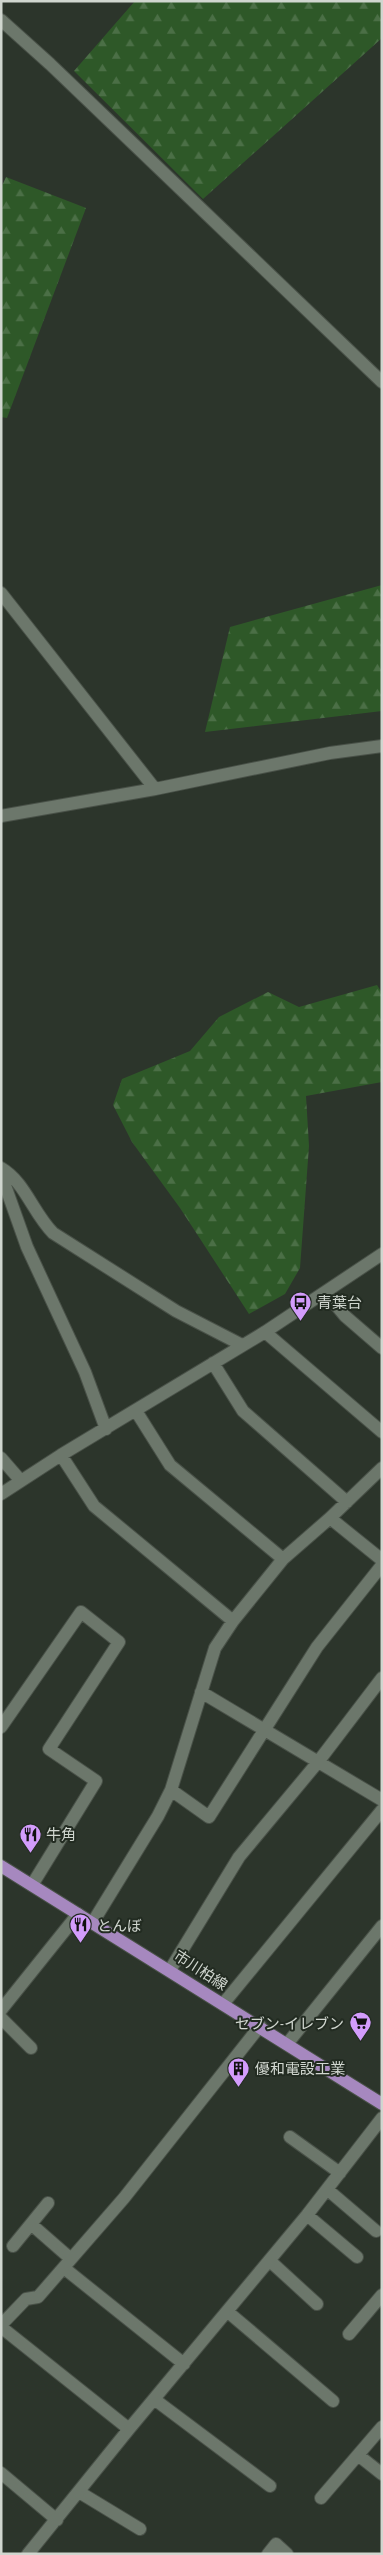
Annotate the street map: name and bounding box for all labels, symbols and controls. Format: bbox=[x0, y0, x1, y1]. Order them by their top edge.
bus stop icon: 青葉台 bbox=[289, 1290, 313, 1321]
place label: 青葉台 bbox=[317, 1293, 362, 1312]
restaurant icon: 牛角 bbox=[18, 1822, 42, 1853]
place label: 牛角 bbox=[46, 1825, 76, 1844]
restaurant icon: とんぼ bbox=[69, 1913, 93, 1944]
place label: とんぼ bbox=[97, 1916, 142, 1935]
street label: 市川柏線 bbox=[171, 1946, 231, 1994]
supermarket icon: セブン-イレブン bbox=[348, 2011, 372, 2042]
place label: セブン-イレブン bbox=[235, 2014, 344, 2033]
building icon: 優和電設工業 bbox=[227, 2056, 251, 2087]
place label: 優和電設工業 bbox=[255, 2059, 345, 2078]

